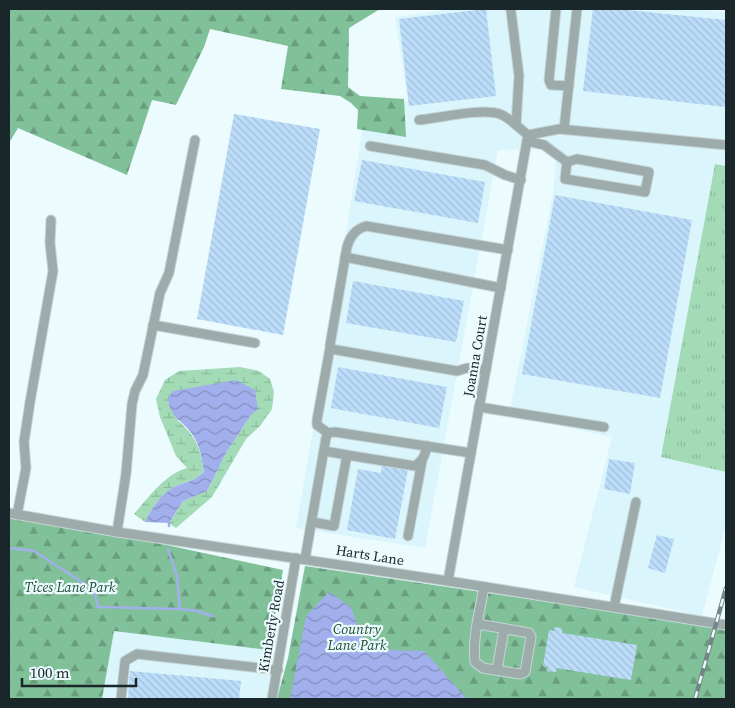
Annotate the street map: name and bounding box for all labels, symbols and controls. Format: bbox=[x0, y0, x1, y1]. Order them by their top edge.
street label: Joanna Court bbox=[458, 313, 492, 399]
street label: Harts Lane bbox=[334, 540, 406, 570]
park label: Tices Lane Park bbox=[25, 577, 116, 597]
street label: Kimberly Road bbox=[253, 578, 289, 674]
park label: Country Lane Park bbox=[327, 619, 387, 655]
scale bar bbox=[22, 656, 136, 688]
text: 100 m bbox=[30, 662, 70, 683]

